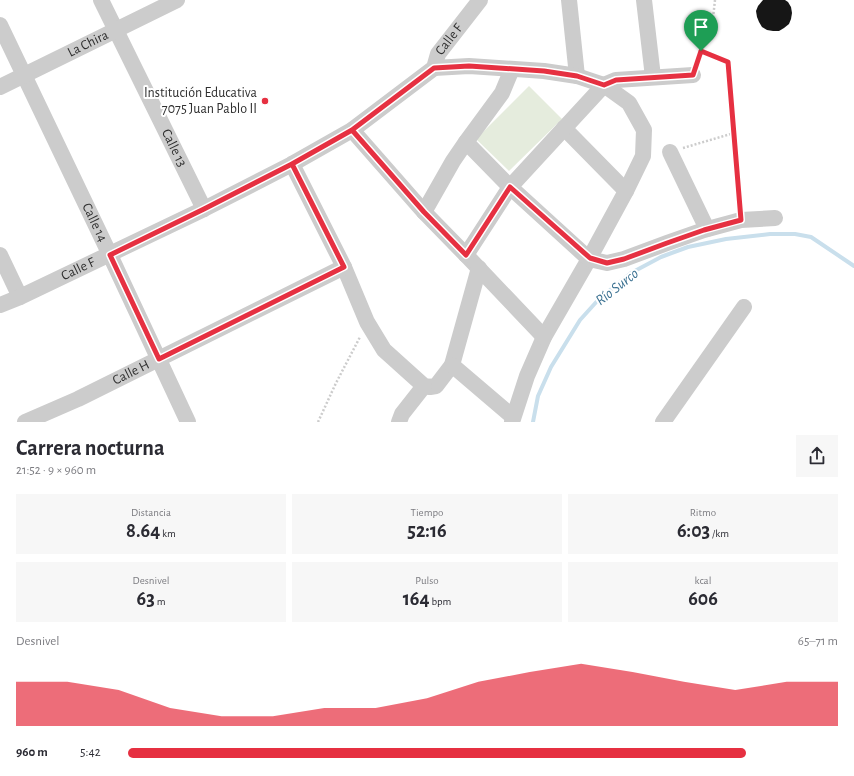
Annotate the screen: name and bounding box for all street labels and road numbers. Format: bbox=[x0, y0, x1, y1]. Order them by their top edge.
street label: Calle F bbox=[433, 20, 466, 58]
street label: La Chira bbox=[65, 28, 111, 60]
street label: Calle 13 bbox=[159, 127, 189, 169]
street label: Calle 14 bbox=[79, 201, 110, 244]
street label: Calle F bbox=[59, 255, 98, 283]
street label: Calle H bbox=[110, 358, 152, 388]

